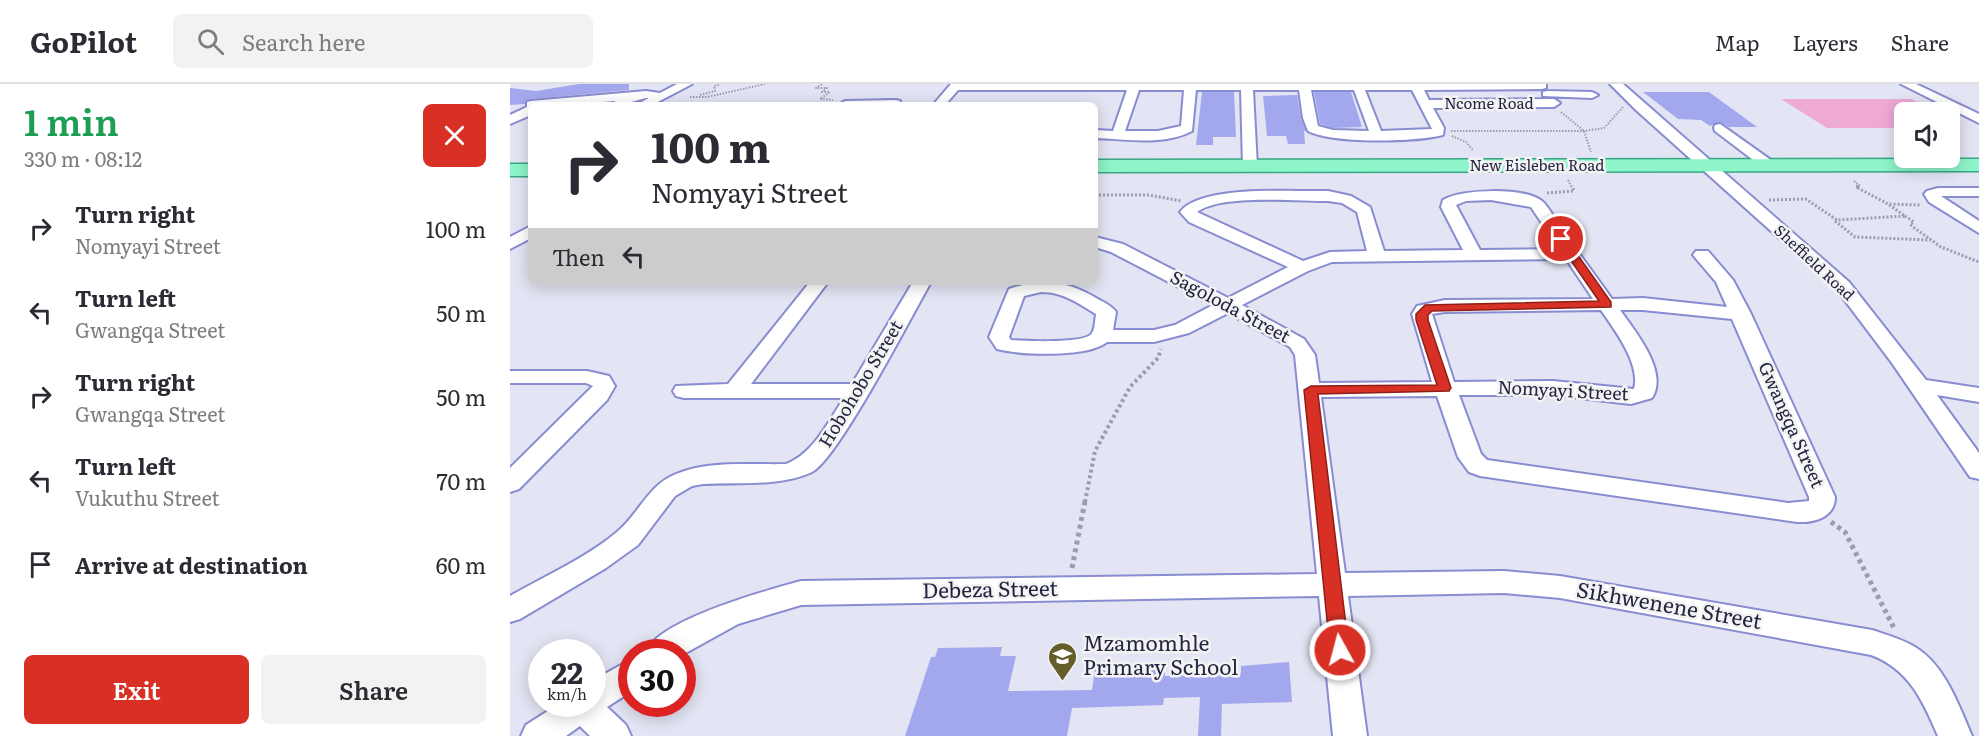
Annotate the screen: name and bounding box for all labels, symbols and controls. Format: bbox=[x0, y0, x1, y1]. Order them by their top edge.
search box bbox=[173, 14, 593, 68]
text: GoPilot bbox=[30, 20, 137, 62]
icon: search bbox=[194, 25, 227, 58]
text: Search here bbox=[242, 25, 365, 58]
text: Map bbox=[1715, 26, 1760, 57]
text: Layers bbox=[1793, 26, 1858, 57]
text: Share bbox=[1891, 26, 1949, 57]
street label: Ncome Road bbox=[1444, 91, 1534, 114]
text: 1 min bbox=[24, 94, 119, 147]
map controls bbox=[1894, 102, 1960, 168]
button: sound bbox=[1894, 102, 1960, 168]
button: close bbox=[423, 104, 486, 167]
text: 100 m bbox=[651, 114, 770, 176]
icon: right bbox=[552, 126, 630, 204]
text: 330 m · 08:12 bbox=[24, 143, 142, 173]
street label: New Eisleben Road bbox=[1470, 153, 1604, 176]
text: Nomyayi Street bbox=[651, 171, 848, 211]
text: Turn right bbox=[75, 197, 195, 230]
icon: right bbox=[24, 212, 57, 245]
text: 100 m bbox=[426, 212, 486, 245]
pin bbox=[1535, 213, 1586, 264]
street label: Sheffield Road bbox=[1770, 219, 1860, 305]
icon: arrive bbox=[1544, 222, 1577, 255]
text: Nomyayi Street bbox=[75, 230, 221, 260]
text: Then bbox=[552, 240, 605, 273]
icon: left bbox=[617, 240, 650, 273]
street label: Sagoloda Street bbox=[1166, 263, 1296, 349]
text: Turn left bbox=[75, 281, 176, 314]
icon: left bbox=[24, 296, 57, 329]
text: 50 m bbox=[436, 296, 486, 329]
text: Gwangqa Street bbox=[75, 314, 225, 344]
street label: Hobohobo Street bbox=[811, 314, 909, 452]
street label: Gwangqa Street bbox=[1753, 357, 1833, 492]
text: Turn right bbox=[75, 365, 195, 398]
street label: Nomyayi Street bbox=[1497, 373, 1630, 406]
icon: right bbox=[24, 380, 57, 413]
text: 50 m bbox=[436, 380, 486, 413]
text: Gwangqa Street bbox=[75, 398, 225, 428]
text: Turn left bbox=[75, 449, 176, 482]
icon: left bbox=[24, 464, 57, 497]
text: 70 m bbox=[436, 464, 486, 497]
text: Vukuthu Street bbox=[75, 482, 220, 512]
icon: arrive bbox=[24, 548, 57, 581]
text: Arrive at destination bbox=[75, 548, 308, 581]
text: 60 m bbox=[436, 548, 486, 581]
street label: Debeza Street bbox=[922, 571, 1059, 604]
street label: Sikhwenene Street bbox=[1575, 572, 1765, 635]
position arrow bbox=[1308, 618, 1372, 682]
place label: Mzamomhle Primary School bbox=[1083, 626, 1238, 681]
speed limit sign: 30 bbox=[618, 639, 696, 717]
school or university icon: Mzamomhle Primary School bbox=[1046, 640, 1078, 682]
text: 22 bbox=[551, 649, 583, 693]
button: Exit bbox=[24, 655, 249, 724]
button: Share bbox=[261, 655, 486, 724]
text: km/h bbox=[547, 682, 587, 705]

